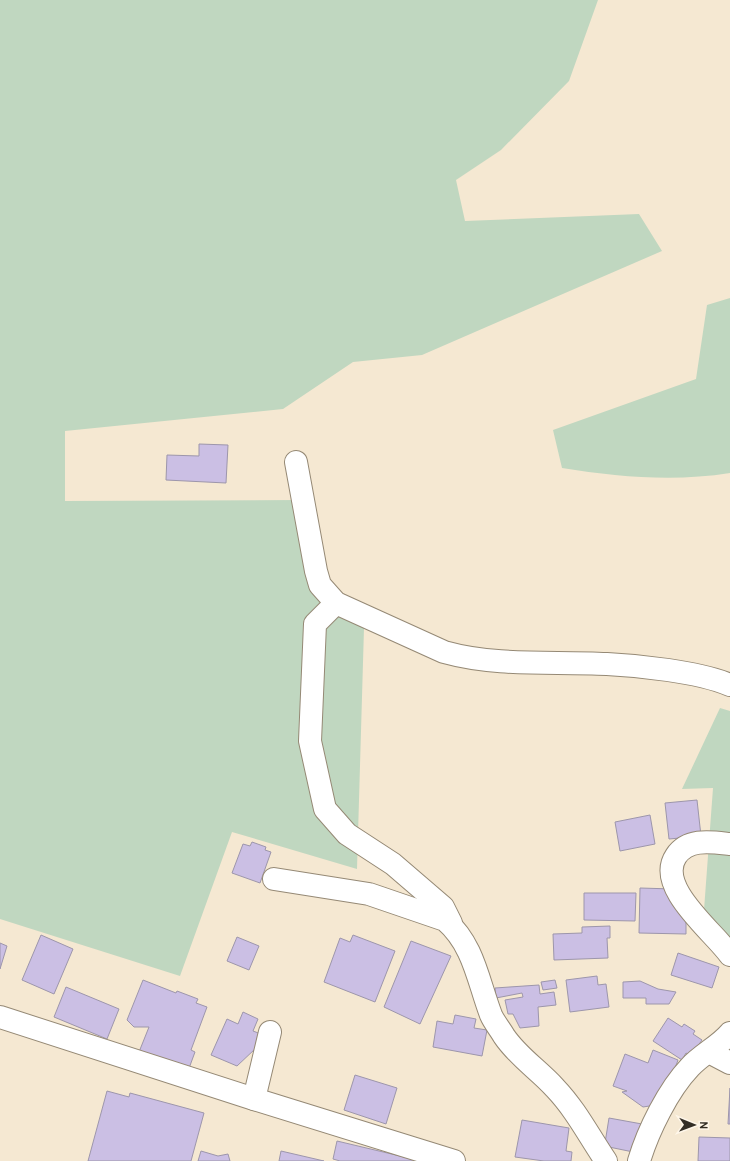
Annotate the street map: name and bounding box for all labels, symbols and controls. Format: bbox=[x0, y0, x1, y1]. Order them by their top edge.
north arrow bbox=[674, 1105, 714, 1145]
text: N bbox=[696, 1121, 710, 1129]

